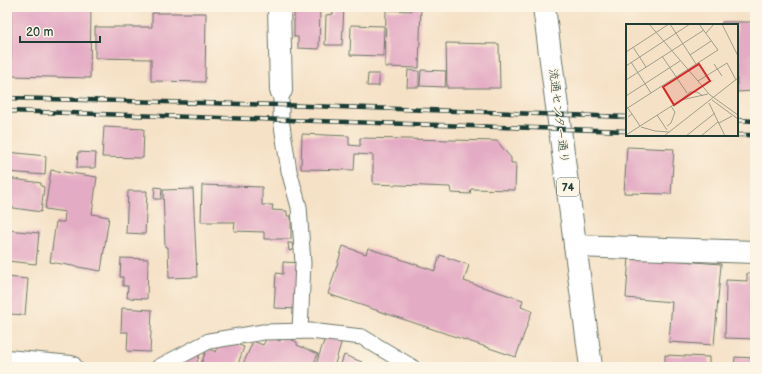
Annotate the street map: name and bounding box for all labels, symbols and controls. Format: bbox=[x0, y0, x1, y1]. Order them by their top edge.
scale bar bbox=[20, 18, 100, 44]
inset map bbox=[626, 24, 738, 136]
text: 20 m bbox=[26, 25, 53, 40]
street label: 流通センター通り bbox=[545, 68, 572, 164]
road number: 74 bbox=[557, 178, 579, 196]

